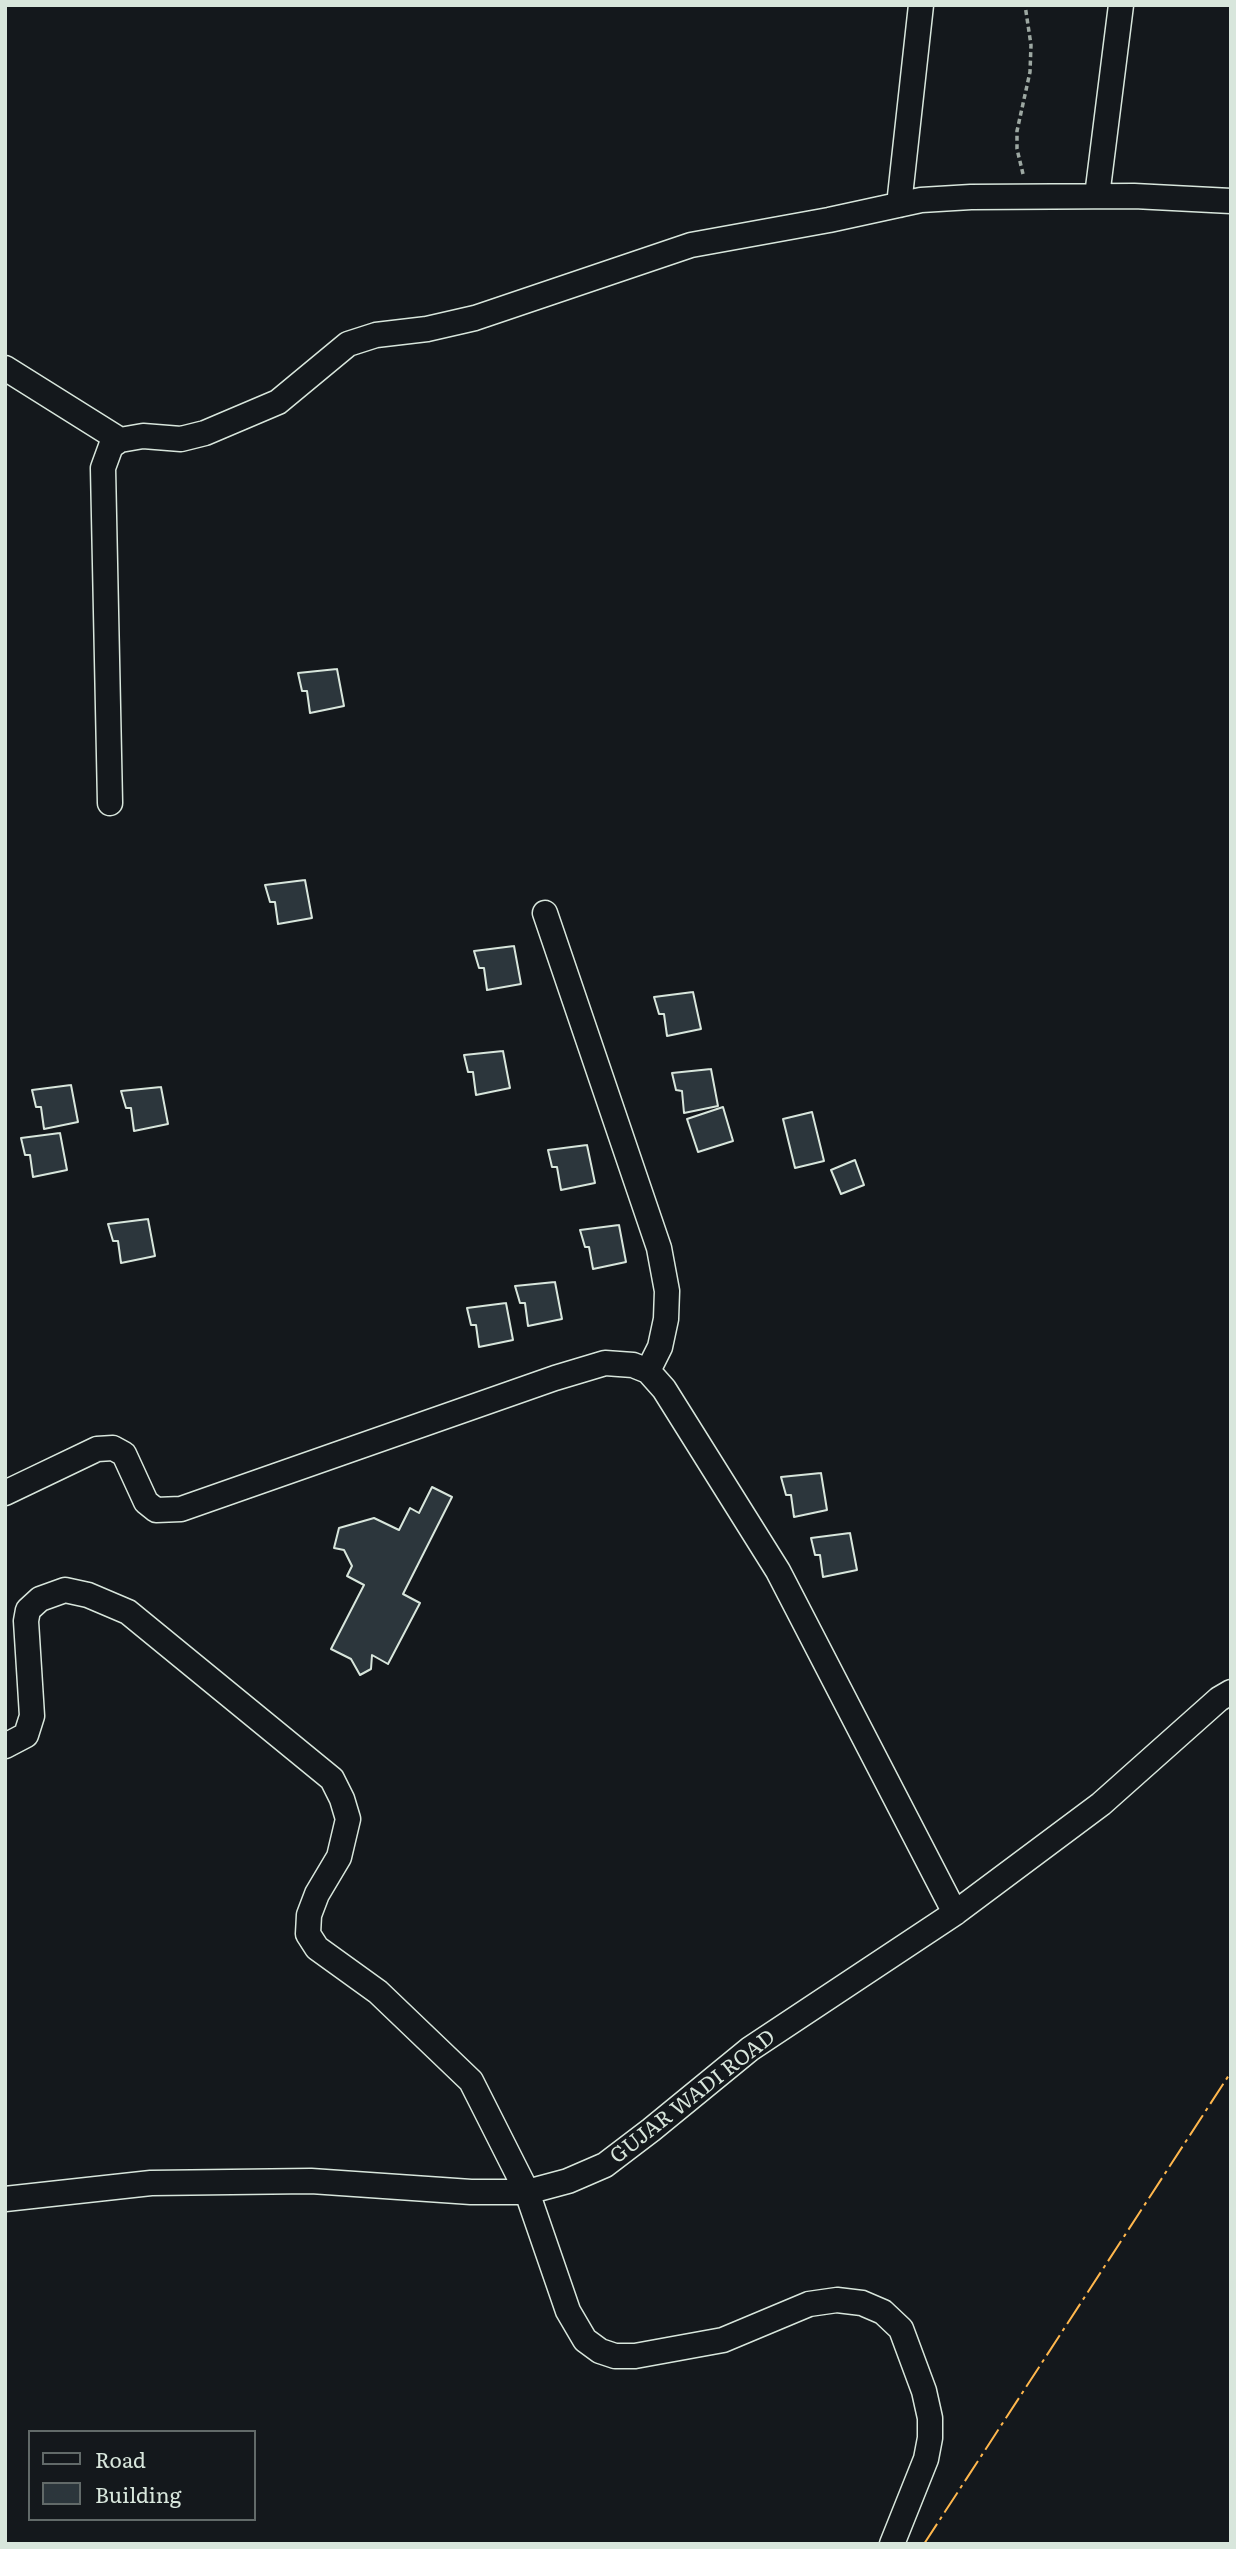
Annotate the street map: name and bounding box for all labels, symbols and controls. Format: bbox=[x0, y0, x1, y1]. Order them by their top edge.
street label: GUJAR WADI ROAD bbox=[605, 2025, 781, 2169]
legend bbox=[28, 2430, 256, 2521]
text: Road bbox=[95, 2443, 146, 2474]
text: Building bbox=[95, 2478, 181, 2509]

